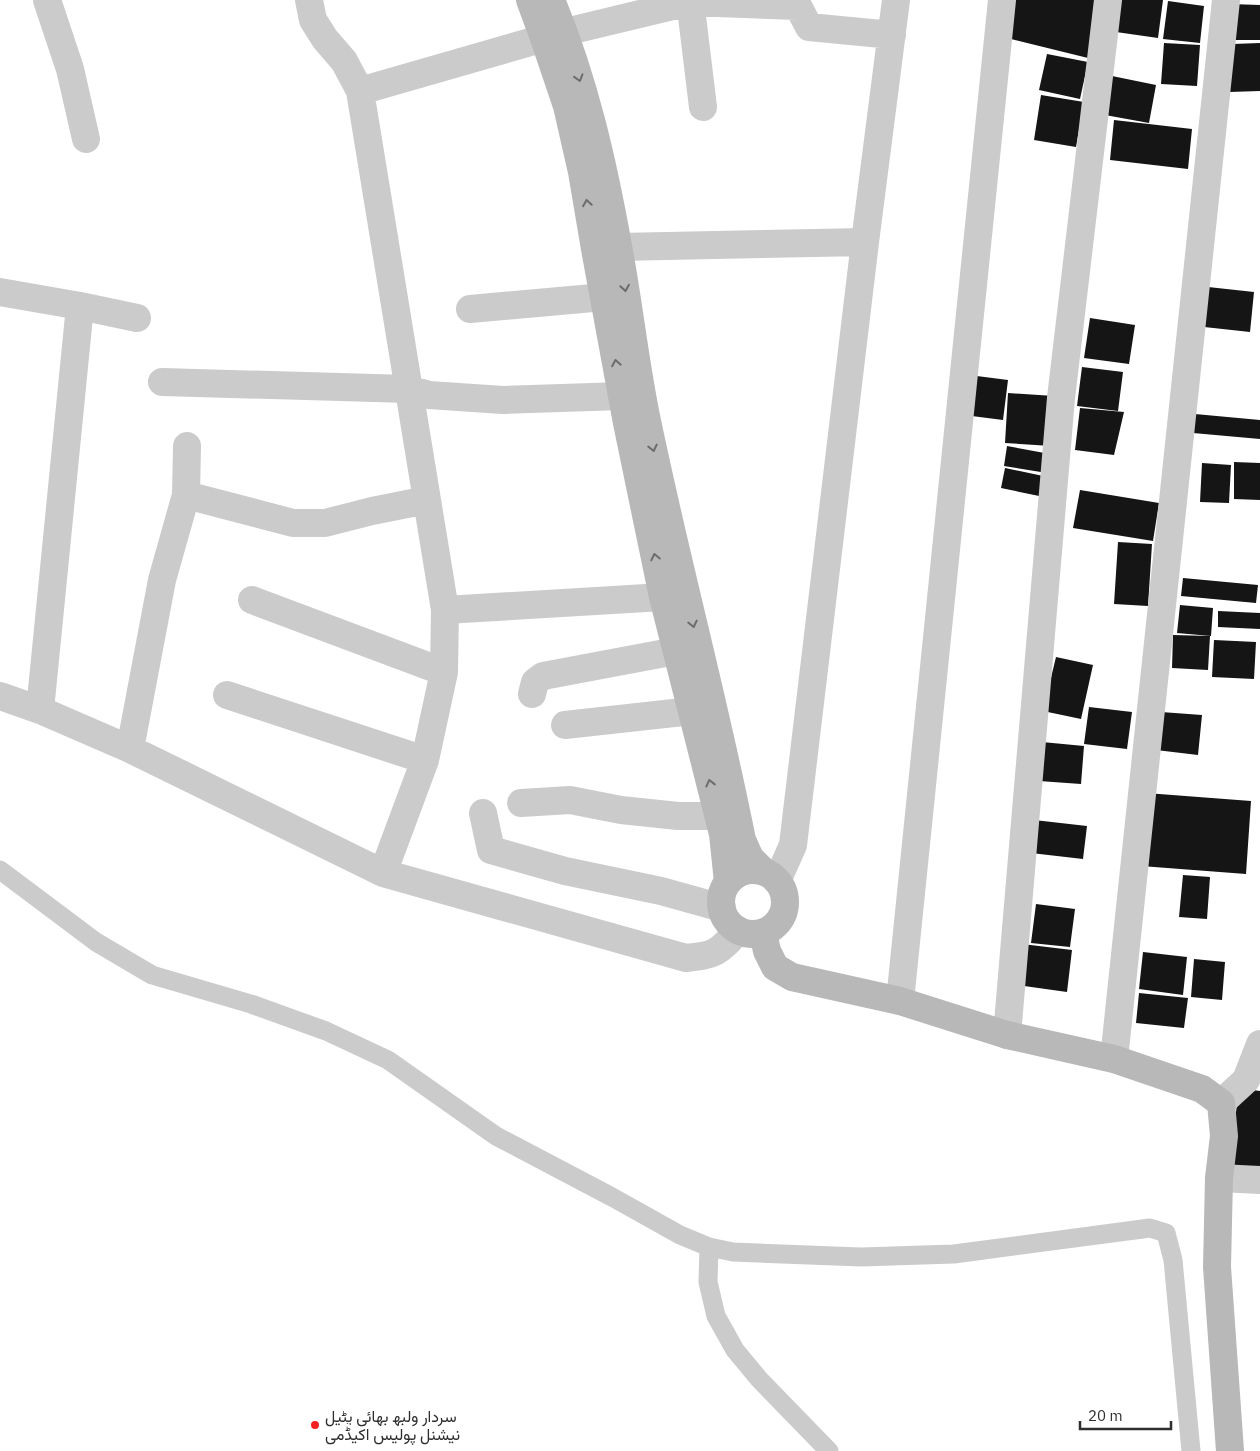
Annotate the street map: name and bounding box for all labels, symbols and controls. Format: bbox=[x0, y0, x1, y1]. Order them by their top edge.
one-way arrow bbox=[574, 74, 584, 82]
one-way arrow bbox=[583, 199, 593, 208]
one-way arrow bbox=[620, 284, 630, 293]
one-way arrow bbox=[611, 359, 621, 368]
one-way arrow bbox=[647, 444, 658, 453]
one-way arrow bbox=[650, 552, 660, 561]
one-way arrow bbox=[687, 619, 698, 628]
one-way arrow bbox=[705, 778, 716, 787]
scale bar bbox=[1080, 1398, 1171, 1430]
place label: سردار ولبھ بھائی پٹیل نیشنل پولیس اکیڈمی bbox=[325, 1406, 460, 1446]
text: 20 m bbox=[1088, 1406, 1123, 1425]
marker: سردار ولبھ بھائی پٹیل نیشنل پولیس اکیڈمی bbox=[309, 1419, 321, 1431]

